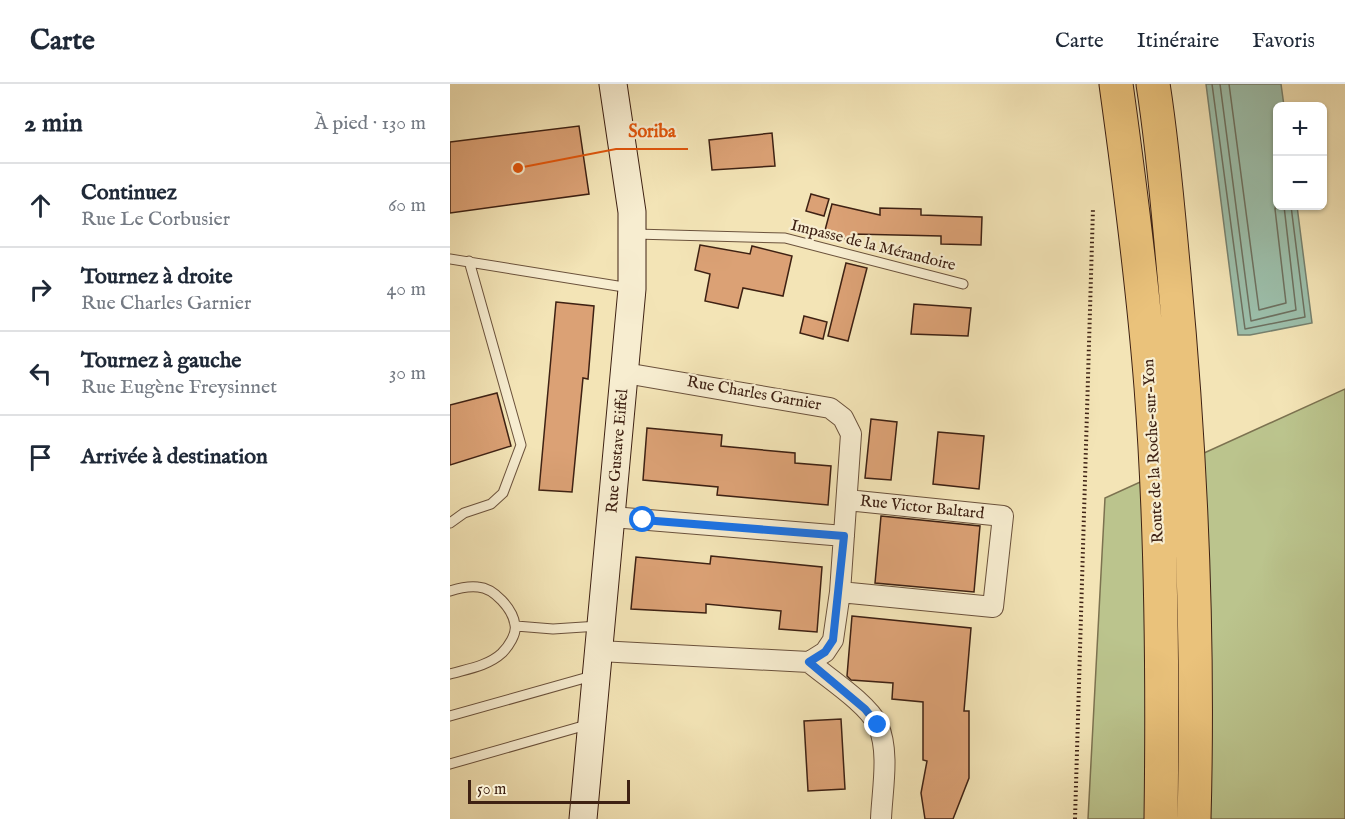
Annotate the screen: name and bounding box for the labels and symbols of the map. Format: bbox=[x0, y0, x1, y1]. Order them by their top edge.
callout: Soriba bbox=[616, 113, 688, 149]
text: Soriba bbox=[628, 121, 677, 144]
street label: Impasse de la Mérandoire bbox=[788, 216, 958, 276]
street label: Route de la Roche-sur-Yon bbox=[1139, 358, 1169, 544]
street label: Rue Charles Garnier bbox=[685, 372, 823, 416]
street label: Rue Gustave Eiffel bbox=[603, 387, 633, 514]
street label: Rue Victor Baltard bbox=[859, 492, 986, 525]
route start bbox=[629, 506, 655, 532]
route end bbox=[864, 711, 890, 737]
scale bar bbox=[468, 777, 630, 804]

